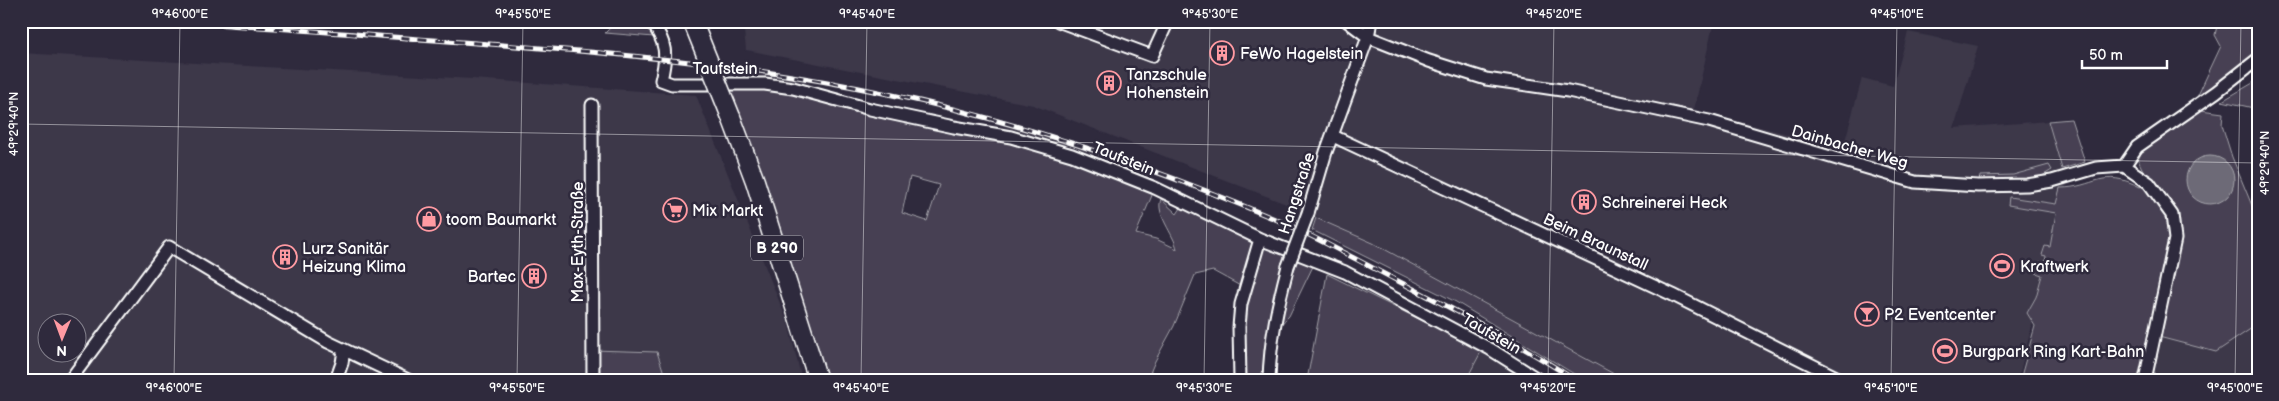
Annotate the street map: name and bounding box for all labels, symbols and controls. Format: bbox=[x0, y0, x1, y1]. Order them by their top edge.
text: 9°46'00"E bbox=[152, 7, 208, 22]
text: 9°45'50"E bbox=[495, 7, 551, 22]
text: 9°45'40"E bbox=[839, 7, 895, 22]
text: 9°45'30"E bbox=[1182, 7, 1238, 22]
text: 9°45'20"E bbox=[1526, 7, 1582, 22]
text: 9°45'10"E bbox=[1870, 7, 1924, 22]
scale bar bbox=[2082, 38, 2166, 70]
building icon: FeWo Hagelstein bbox=[1209, 40, 1235, 66]
place label: FeWo Hagelstein bbox=[1240, 45, 1363, 64]
text: 50 m bbox=[2089, 46, 2123, 65]
street label: Taufstein bbox=[692, 60, 758, 79]
place label: Tanzschule Hohenstein bbox=[1126, 66, 1209, 103]
building icon: Tanzschule Hohenstein bbox=[1096, 70, 1122, 96]
text: 49°29'40"N bbox=[7, 92, 22, 156]
street label: Dainbacher Weg bbox=[1789, 122, 1910, 173]
text: 49°29'40"N bbox=[2258, 131, 2273, 195]
street label: Taufstein bbox=[1090, 138, 1157, 180]
street label: Hangstraße bbox=[1275, 150, 1320, 237]
street label: Max-Eyth-Straße bbox=[569, 181, 588, 303]
building icon: Schreinerei Heck bbox=[1571, 189, 1597, 215]
place label: Schreinerei Heck bbox=[1602, 194, 1727, 213]
supermarket icon: Mix Markt bbox=[662, 197, 688, 223]
place label: Mix Markt bbox=[692, 202, 763, 221]
shop icon: toom Baumarkt bbox=[416, 206, 442, 232]
street label: Beim Braunstall bbox=[1540, 210, 1651, 275]
place label: toom Baumarkt bbox=[446, 211, 556, 230]
road number: B 290 bbox=[751, 236, 803, 260]
place label: Lurz Sanitär Heizung Klima bbox=[302, 240, 406, 277]
building icon: Lurz Sanitär Heizung Klima bbox=[272, 244, 298, 270]
sports icon: Kraftwerk bbox=[1989, 253, 2015, 279]
place label: Kraftwerk bbox=[2020, 258, 2089, 277]
building icon: Bartec bbox=[521, 263, 547, 289]
place label: Bartec bbox=[468, 268, 516, 287]
bar icon: P2 Eventcenter bbox=[1854, 301, 1880, 327]
place label: P2 Eventcenter bbox=[1884, 306, 1996, 325]
street label: Taufstein bbox=[1458, 310, 1524, 359]
north arrow bbox=[38, 314, 88, 364]
sports icon: Burgpark Ring Kart-Bahn bbox=[1932, 338, 1958, 364]
text: N bbox=[56, 342, 67, 359]
place label: Burgpark Ring Kart-Bahn bbox=[1962, 343, 2144, 362]
text: 9°46'00"E bbox=[146, 381, 202, 396]
text: 9°45'50"E bbox=[489, 381, 545, 396]
text: 9°45'40"E bbox=[833, 381, 889, 396]
text: 9°45'30"E bbox=[1176, 381, 1232, 396]
text: 9°45'20"E bbox=[1520, 381, 1576, 396]
text: 9°45'10"E bbox=[1864, 381, 1918, 396]
text: 9°45'00"E bbox=[2207, 381, 2263, 396]

